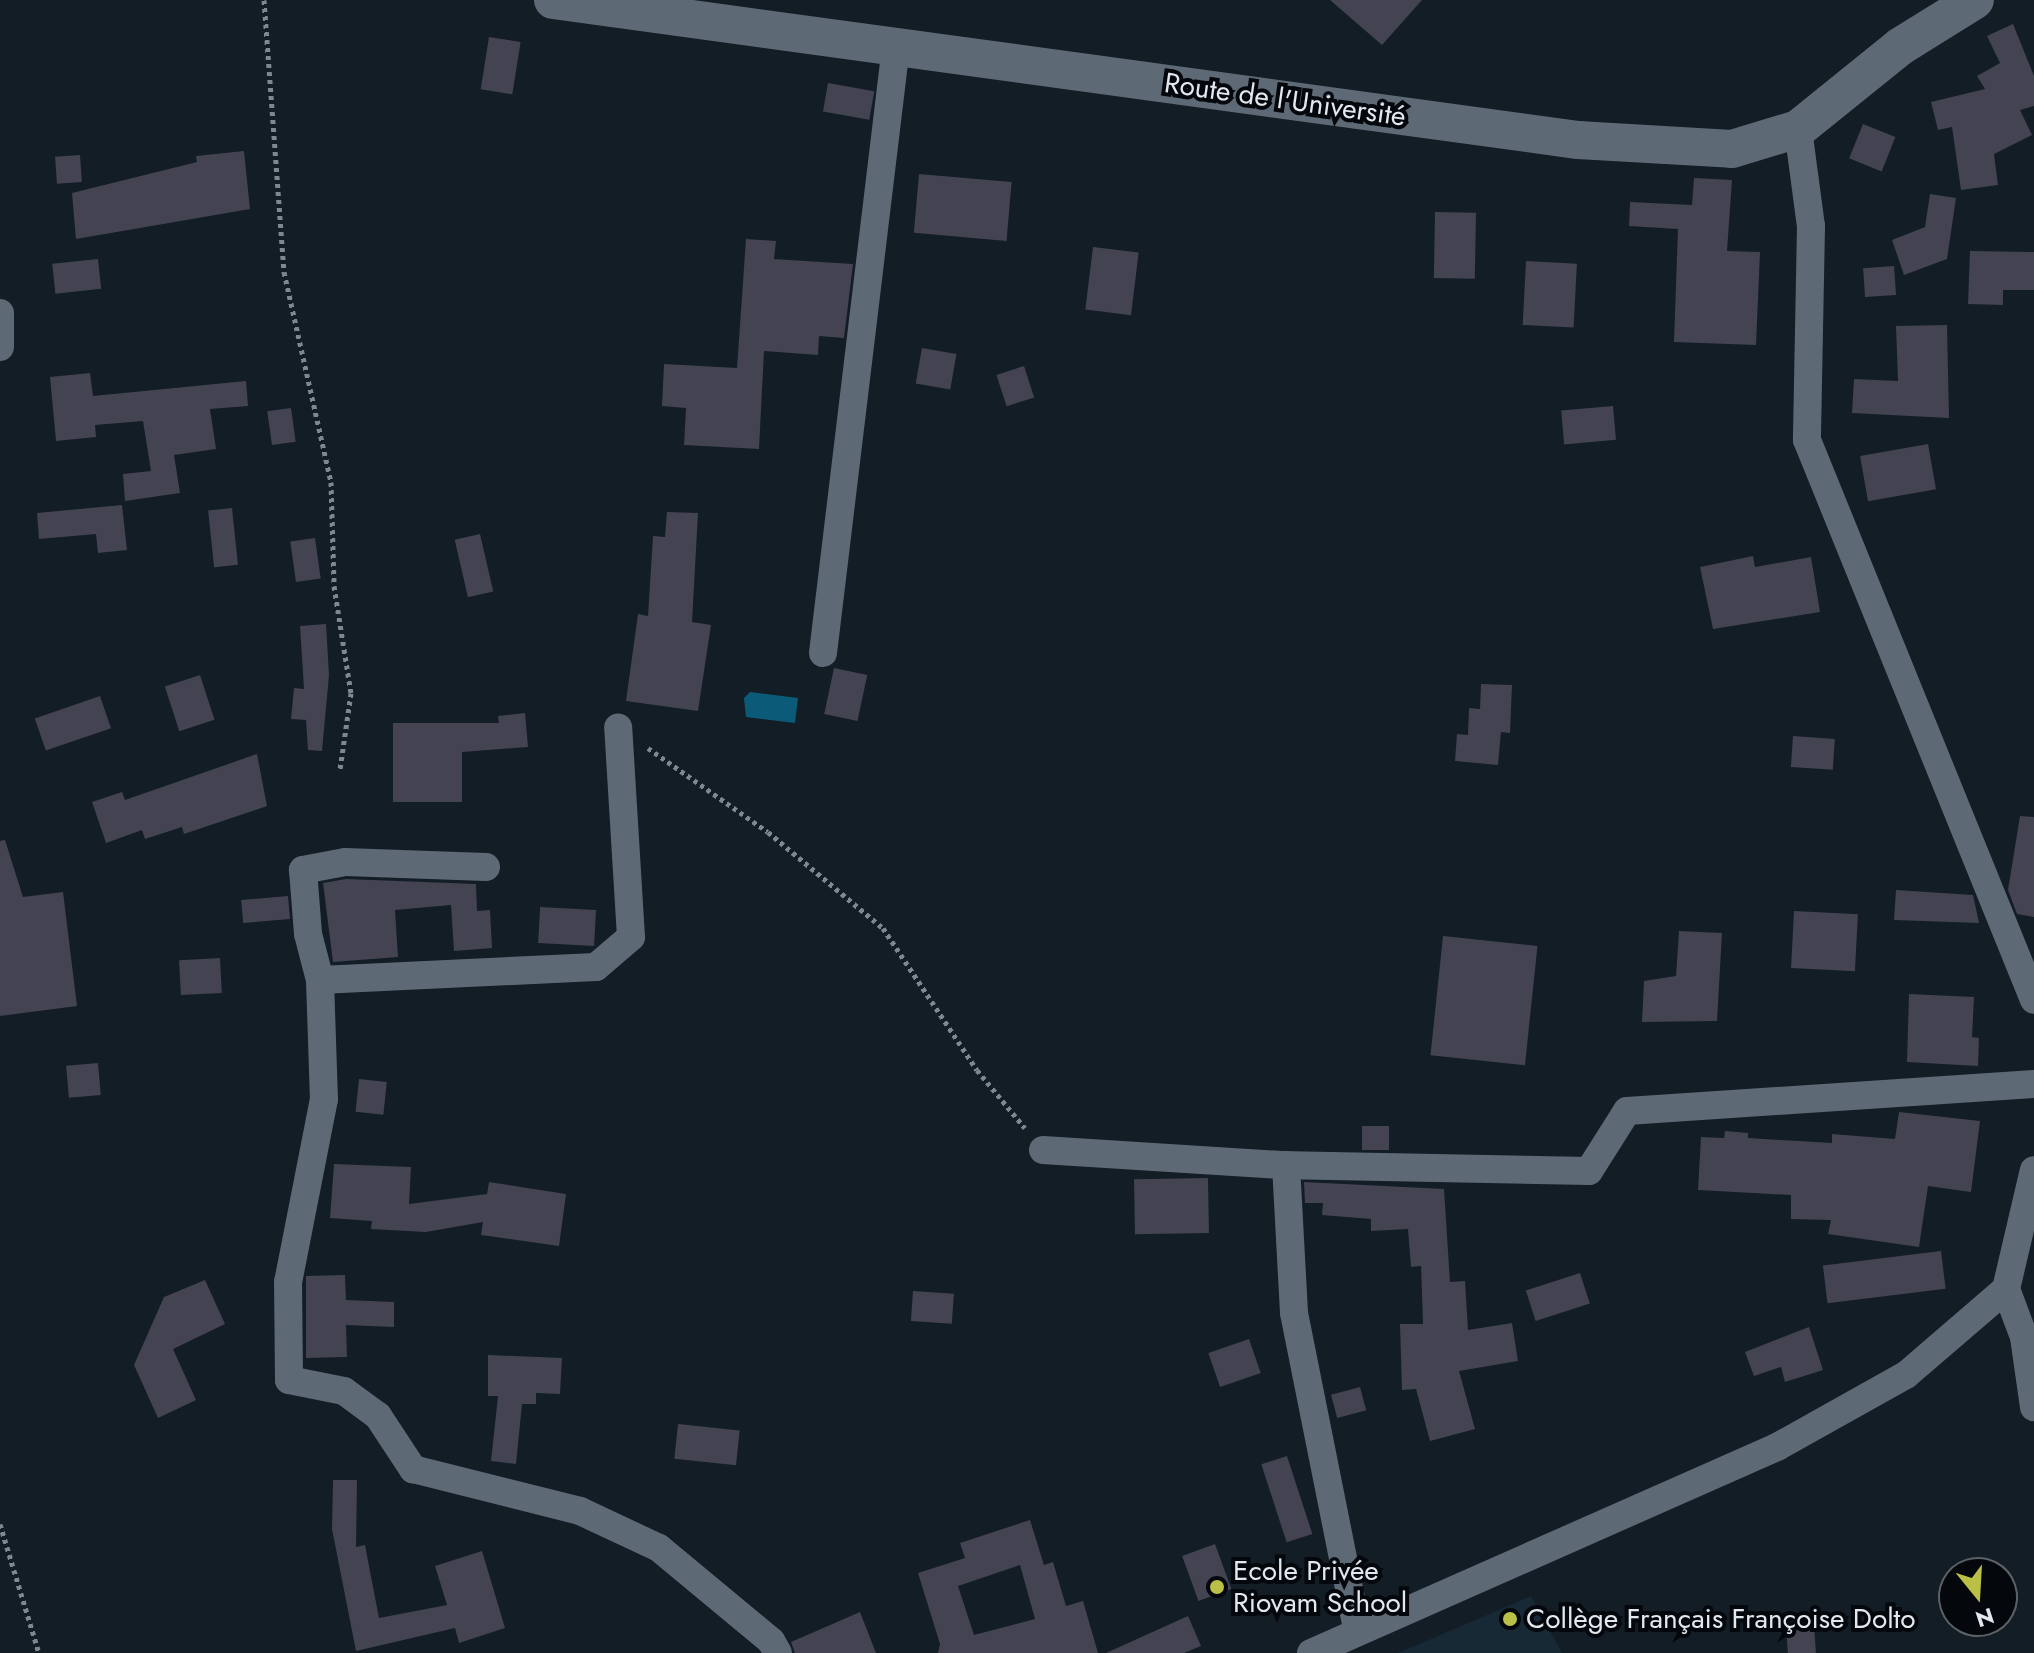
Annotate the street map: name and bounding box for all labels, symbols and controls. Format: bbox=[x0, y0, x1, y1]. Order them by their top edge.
street label: Route de l'Université bbox=[1162, 66, 1408, 134]
place label: Ecole Privée Riovam School bbox=[1233, 1554, 1407, 1620]
north arrow bbox=[1938, 1557, 2018, 1637]
marker: Ecole Privée Riovam School bbox=[1208, 1578, 1226, 1596]
text: N bbox=[1972, 1600, 1998, 1636]
place label: Collège Français Françoise Dolto bbox=[1526, 1602, 1916, 1636]
marker: Collège Français Françoise Dolto bbox=[1501, 1610, 1519, 1628]

